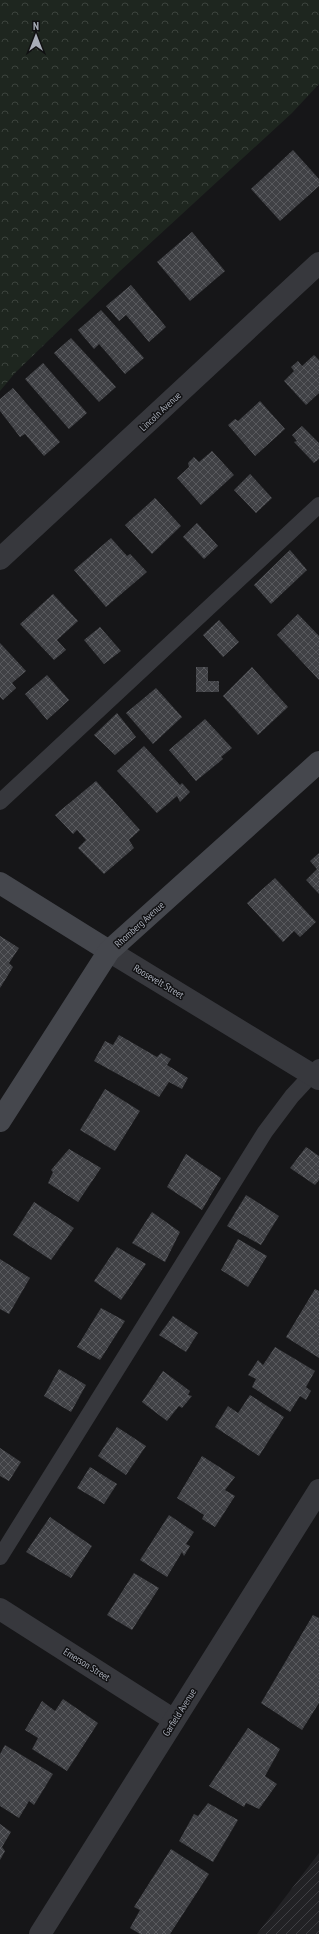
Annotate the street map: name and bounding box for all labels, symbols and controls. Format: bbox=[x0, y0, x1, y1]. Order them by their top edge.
north arrow bbox=[16, 16, 56, 56]
text: N bbox=[33, 19, 39, 33]
street label: Lincoln Avenue bbox=[137, 389, 184, 434]
street label: Rhomberg Avenue bbox=[112, 899, 167, 950]
street label: Roosevelt Street bbox=[131, 961, 186, 1002]
street label: Emerson Street bbox=[61, 1645, 113, 1684]
street label: Garfield Avenue bbox=[160, 1686, 199, 1739]

